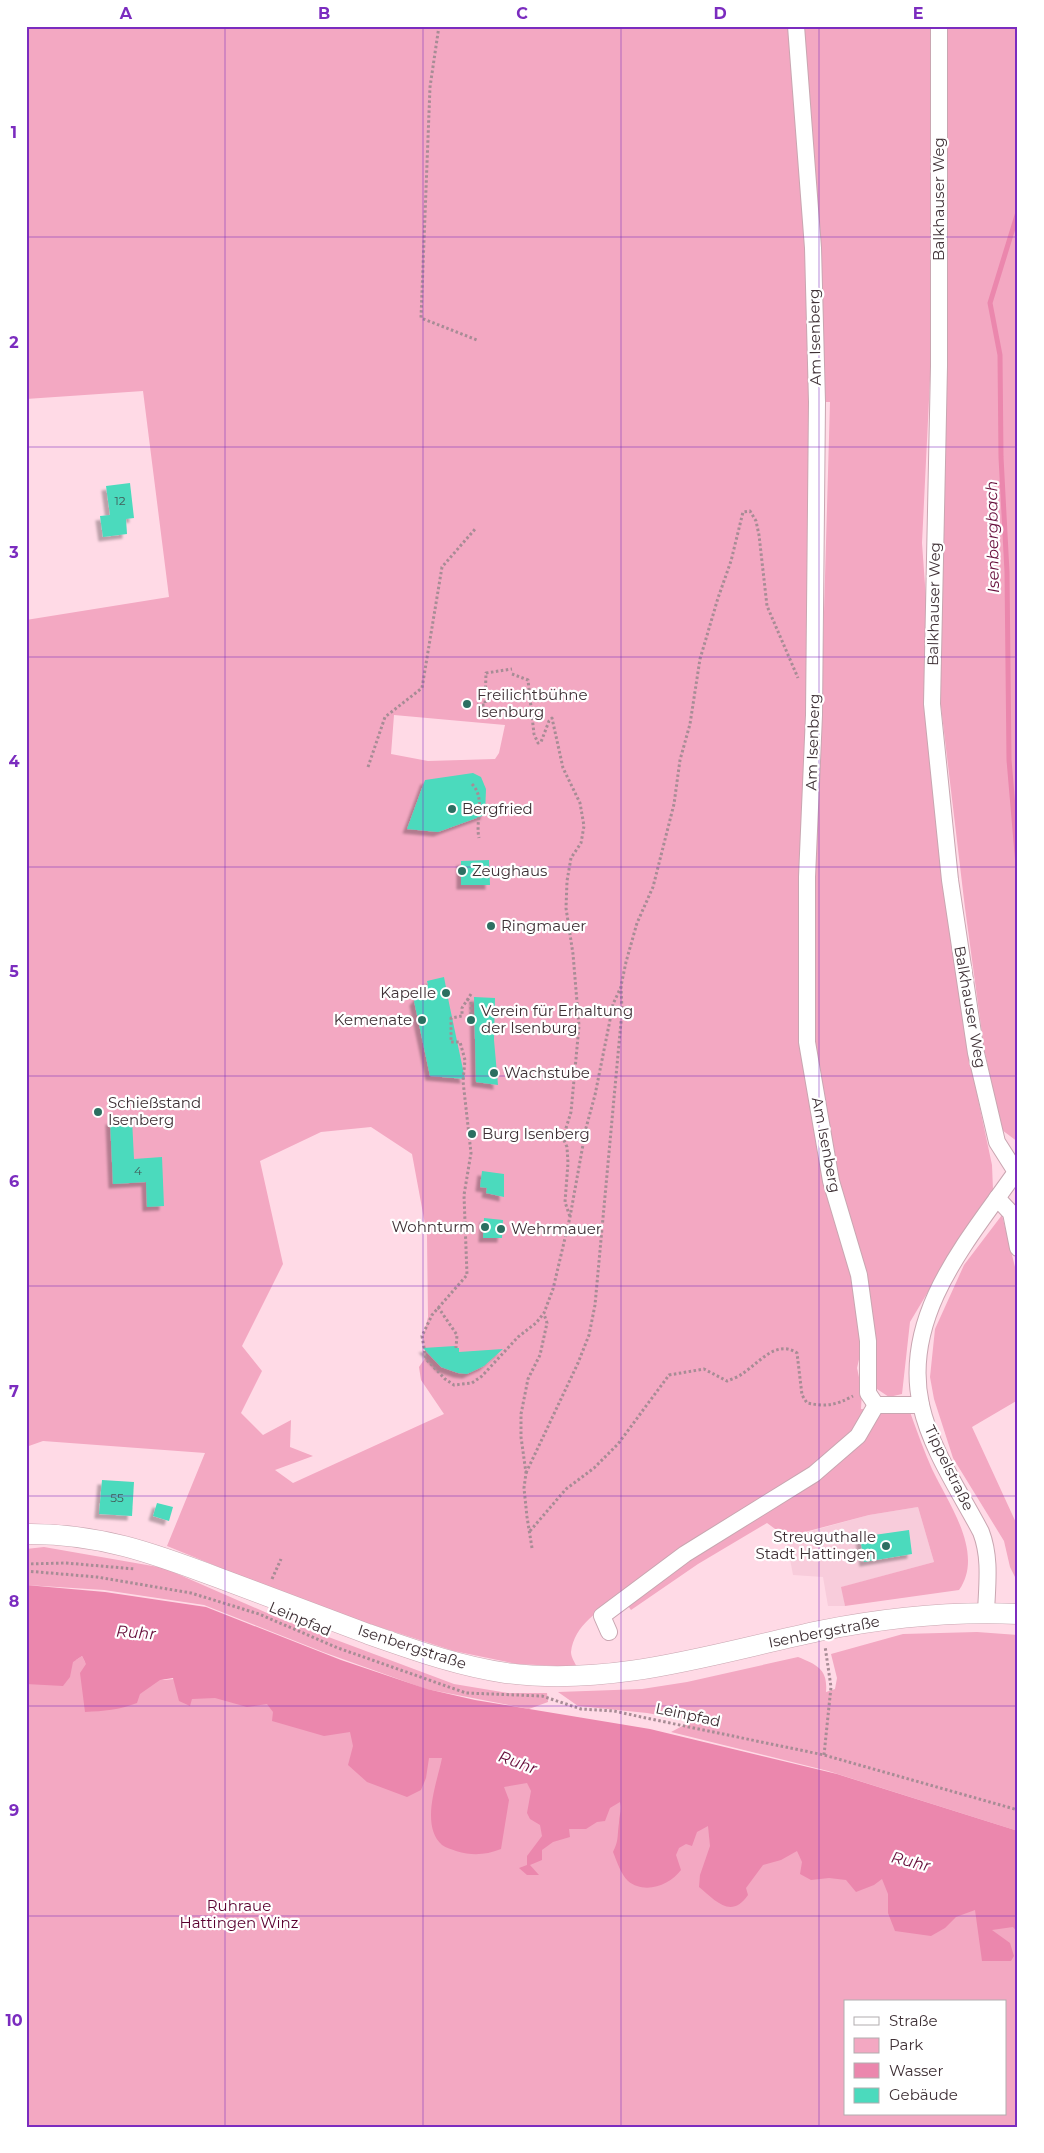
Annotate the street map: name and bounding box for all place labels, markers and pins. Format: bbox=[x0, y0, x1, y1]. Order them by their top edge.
place label: Freilichtbühne Isenburg bbox=[477, 685, 587, 721]
marker: Freilichtbühne Isenburg bbox=[461, 698, 473, 710]
place label: Bergfried bbox=[462, 799, 533, 818]
marker: Bergfried bbox=[446, 803, 458, 815]
place label: Zeughaus bbox=[472, 861, 547, 880]
marker: Zeughaus bbox=[456, 865, 468, 877]
place label: Ringmauer bbox=[501, 916, 586, 935]
marker: Ringmauer bbox=[485, 920, 497, 932]
place label: Kapelle bbox=[380, 983, 436, 1002]
marker: Kapelle bbox=[440, 987, 452, 999]
place label: Verein für Erhaltung der Isenburg bbox=[481, 1001, 633, 1037]
place label: Kemenate bbox=[334, 1010, 412, 1029]
marker: Kemenate bbox=[416, 1014, 428, 1026]
marker: Verein für Erhaltung der Isenburg bbox=[465, 1014, 477, 1026]
place label: Wachstube bbox=[504, 1063, 590, 1082]
marker: Wachstube bbox=[488, 1067, 500, 1079]
place label: Schießstand Isenberg bbox=[108, 1093, 201, 1129]
marker: Schießstand Isenberg bbox=[92, 1106, 104, 1118]
place label: Burg Isenberg bbox=[482, 1124, 590, 1143]
marker: Burg Isenberg bbox=[466, 1128, 478, 1140]
place label: Wohnturm bbox=[391, 1217, 475, 1236]
place label: Wehrmauer bbox=[511, 1219, 602, 1238]
marker: Wohnturm bbox=[479, 1221, 491, 1233]
marker: Wehrmauer bbox=[495, 1223, 507, 1235]
place label: Streuguthalle Stadt Hattingen bbox=[755, 1527, 876, 1563]
marker: Streuguthalle Stadt Hattingen bbox=[880, 1540, 892, 1552]

